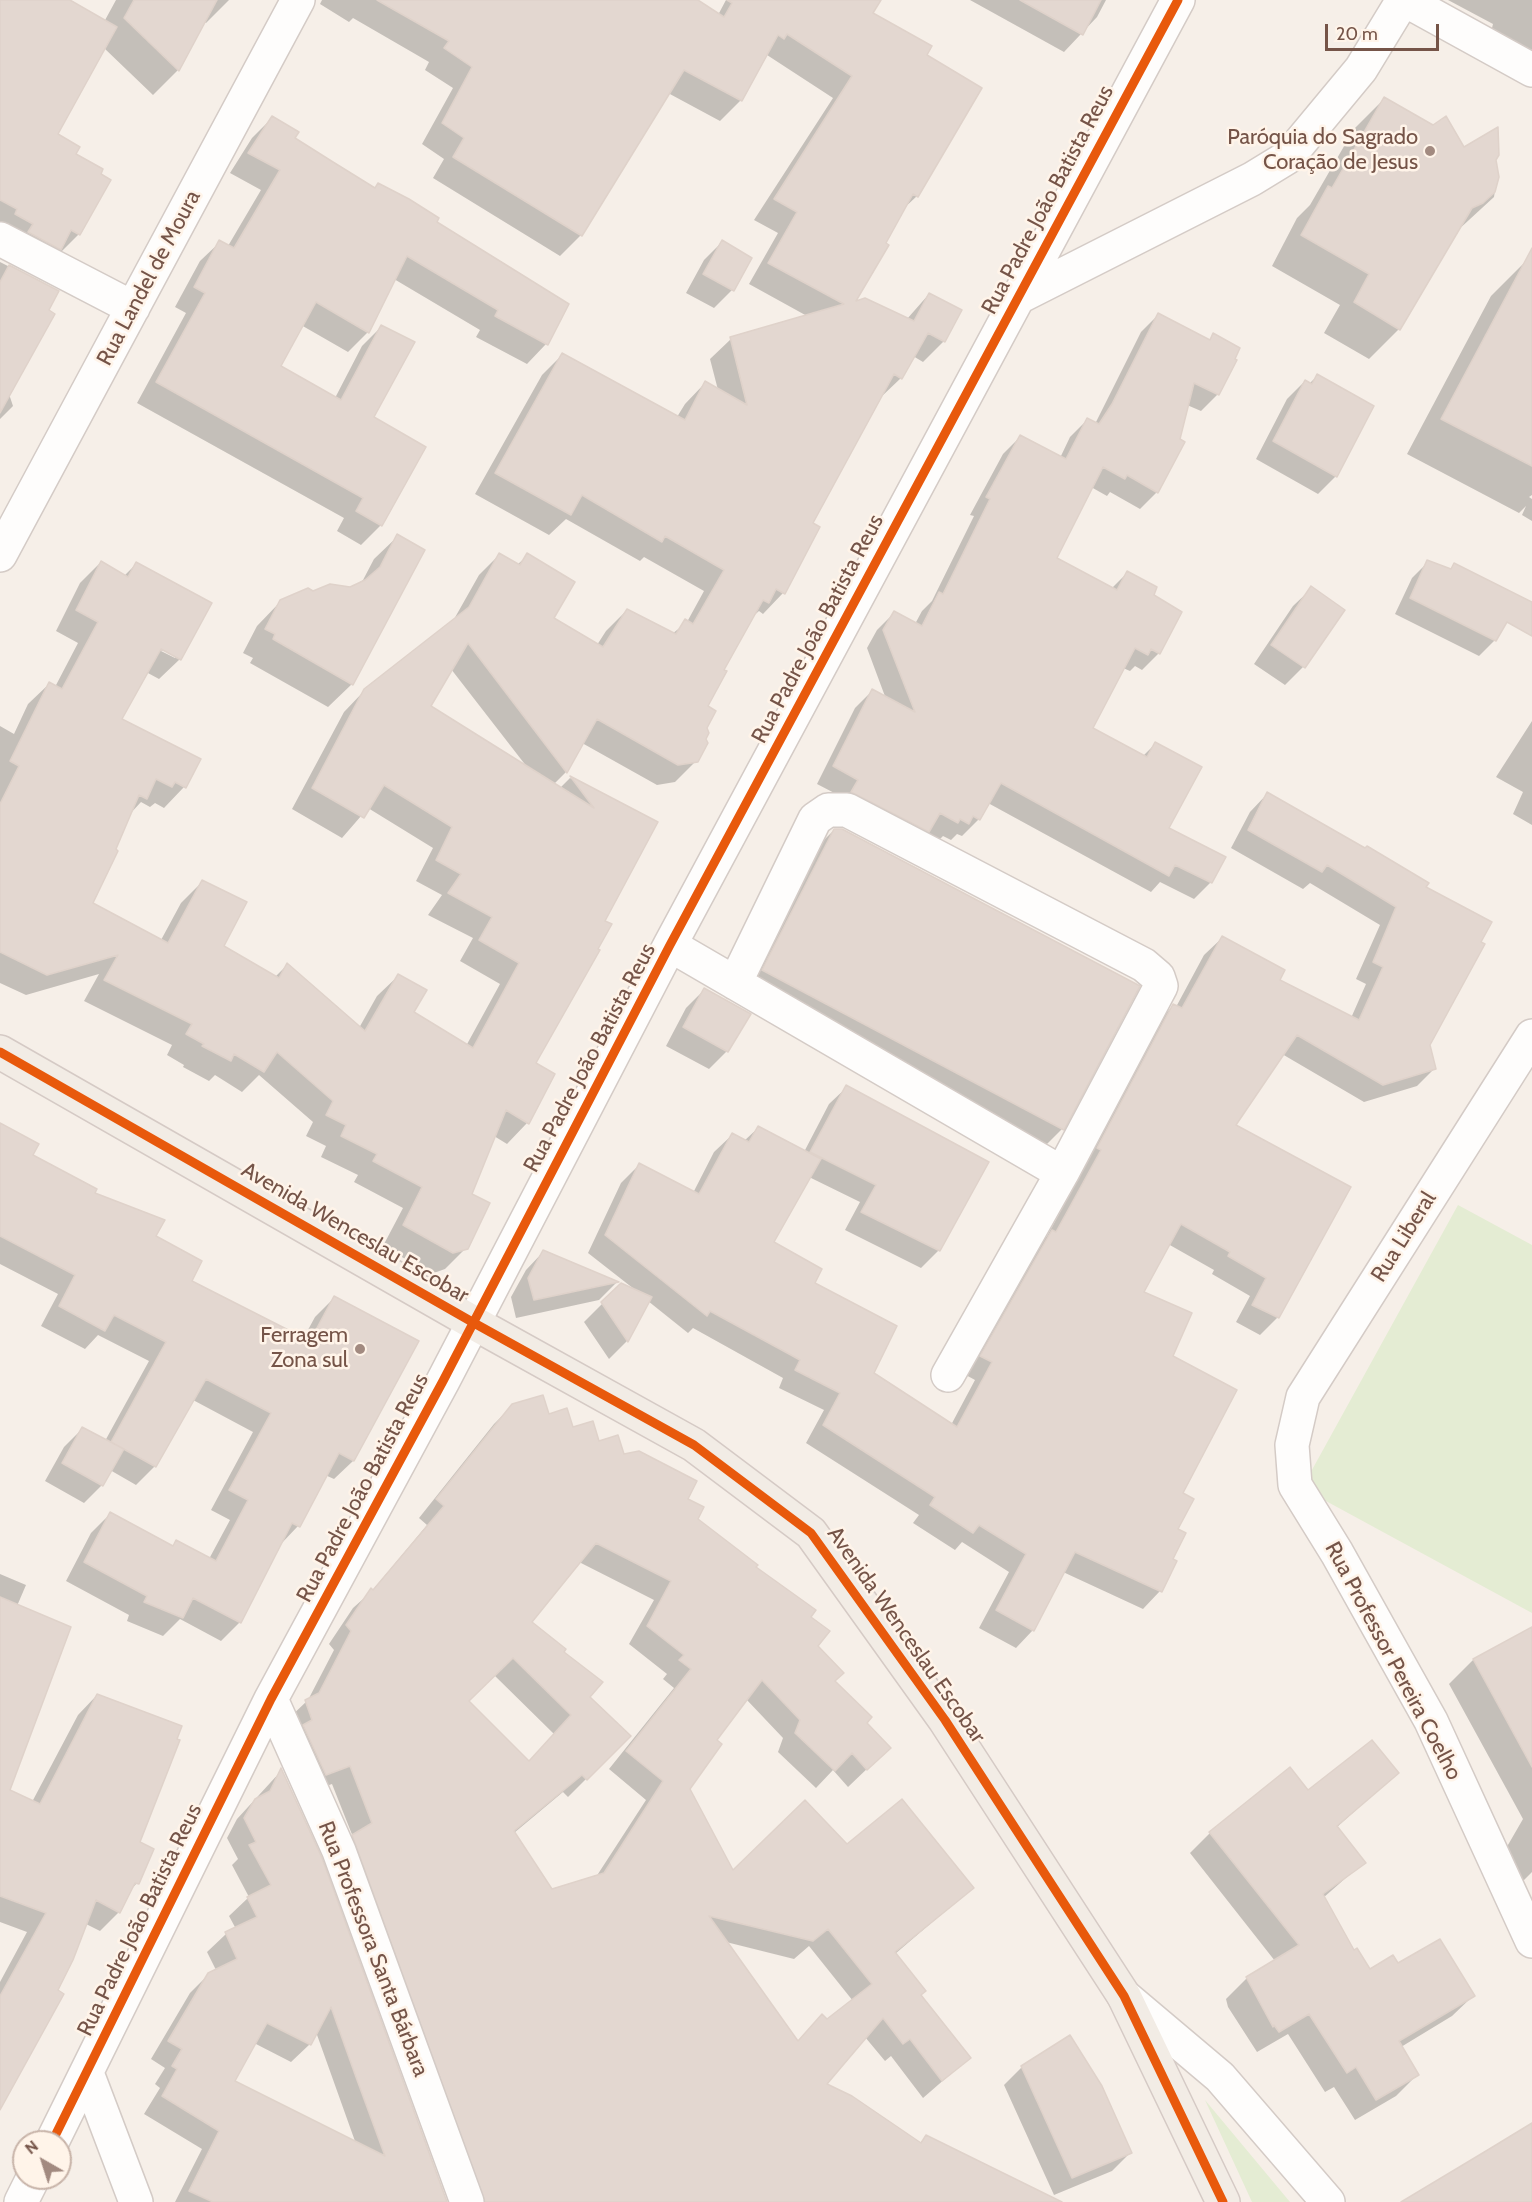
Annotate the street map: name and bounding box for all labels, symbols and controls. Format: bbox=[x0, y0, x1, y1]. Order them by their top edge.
scale bar bbox=[1328, 12, 1442, 50]
text: 20 m bbox=[1336, 23, 1378, 45]
street label: Rua Padre João Batista Reus bbox=[976, 81, 1120, 319]
place label: Paróquia do Sagrado Coração de Jesus bbox=[1227, 125, 1418, 176]
marker: Paróquia do Sagrado Coração de Jesus bbox=[1423, 144, 1437, 158]
street label: Rua Landel de Moura bbox=[92, 186, 206, 370]
street label: Rua Padre João Batista Reus bbox=[746, 510, 890, 748]
street label: Rua Padre João Batista Reus bbox=[518, 939, 662, 1177]
street label: Avenida Wenceslau Escobar bbox=[237, 1157, 473, 1309]
street label: Rua Liberal bbox=[1366, 1187, 1442, 1287]
place label: Ferragem Zona sul bbox=[260, 1323, 348, 1374]
marker: Ferragem Zona sul bbox=[353, 1342, 367, 1356]
street label: Rua Padre João Batista Reus bbox=[291, 1369, 435, 1607]
street label: Avenida Wenceslau Escobar bbox=[821, 1522, 991, 1748]
street label: Rua Professor Pereira Coelho bbox=[1319, 1537, 1467, 1785]
street label: Rua Padre João Batista Reus bbox=[72, 1799, 208, 2041]
street label: Rua Professora Santa Bárbara bbox=[312, 1818, 434, 2080]
north arrow bbox=[12, 2130, 72, 2190]
text: N bbox=[21, 2136, 42, 2158]

